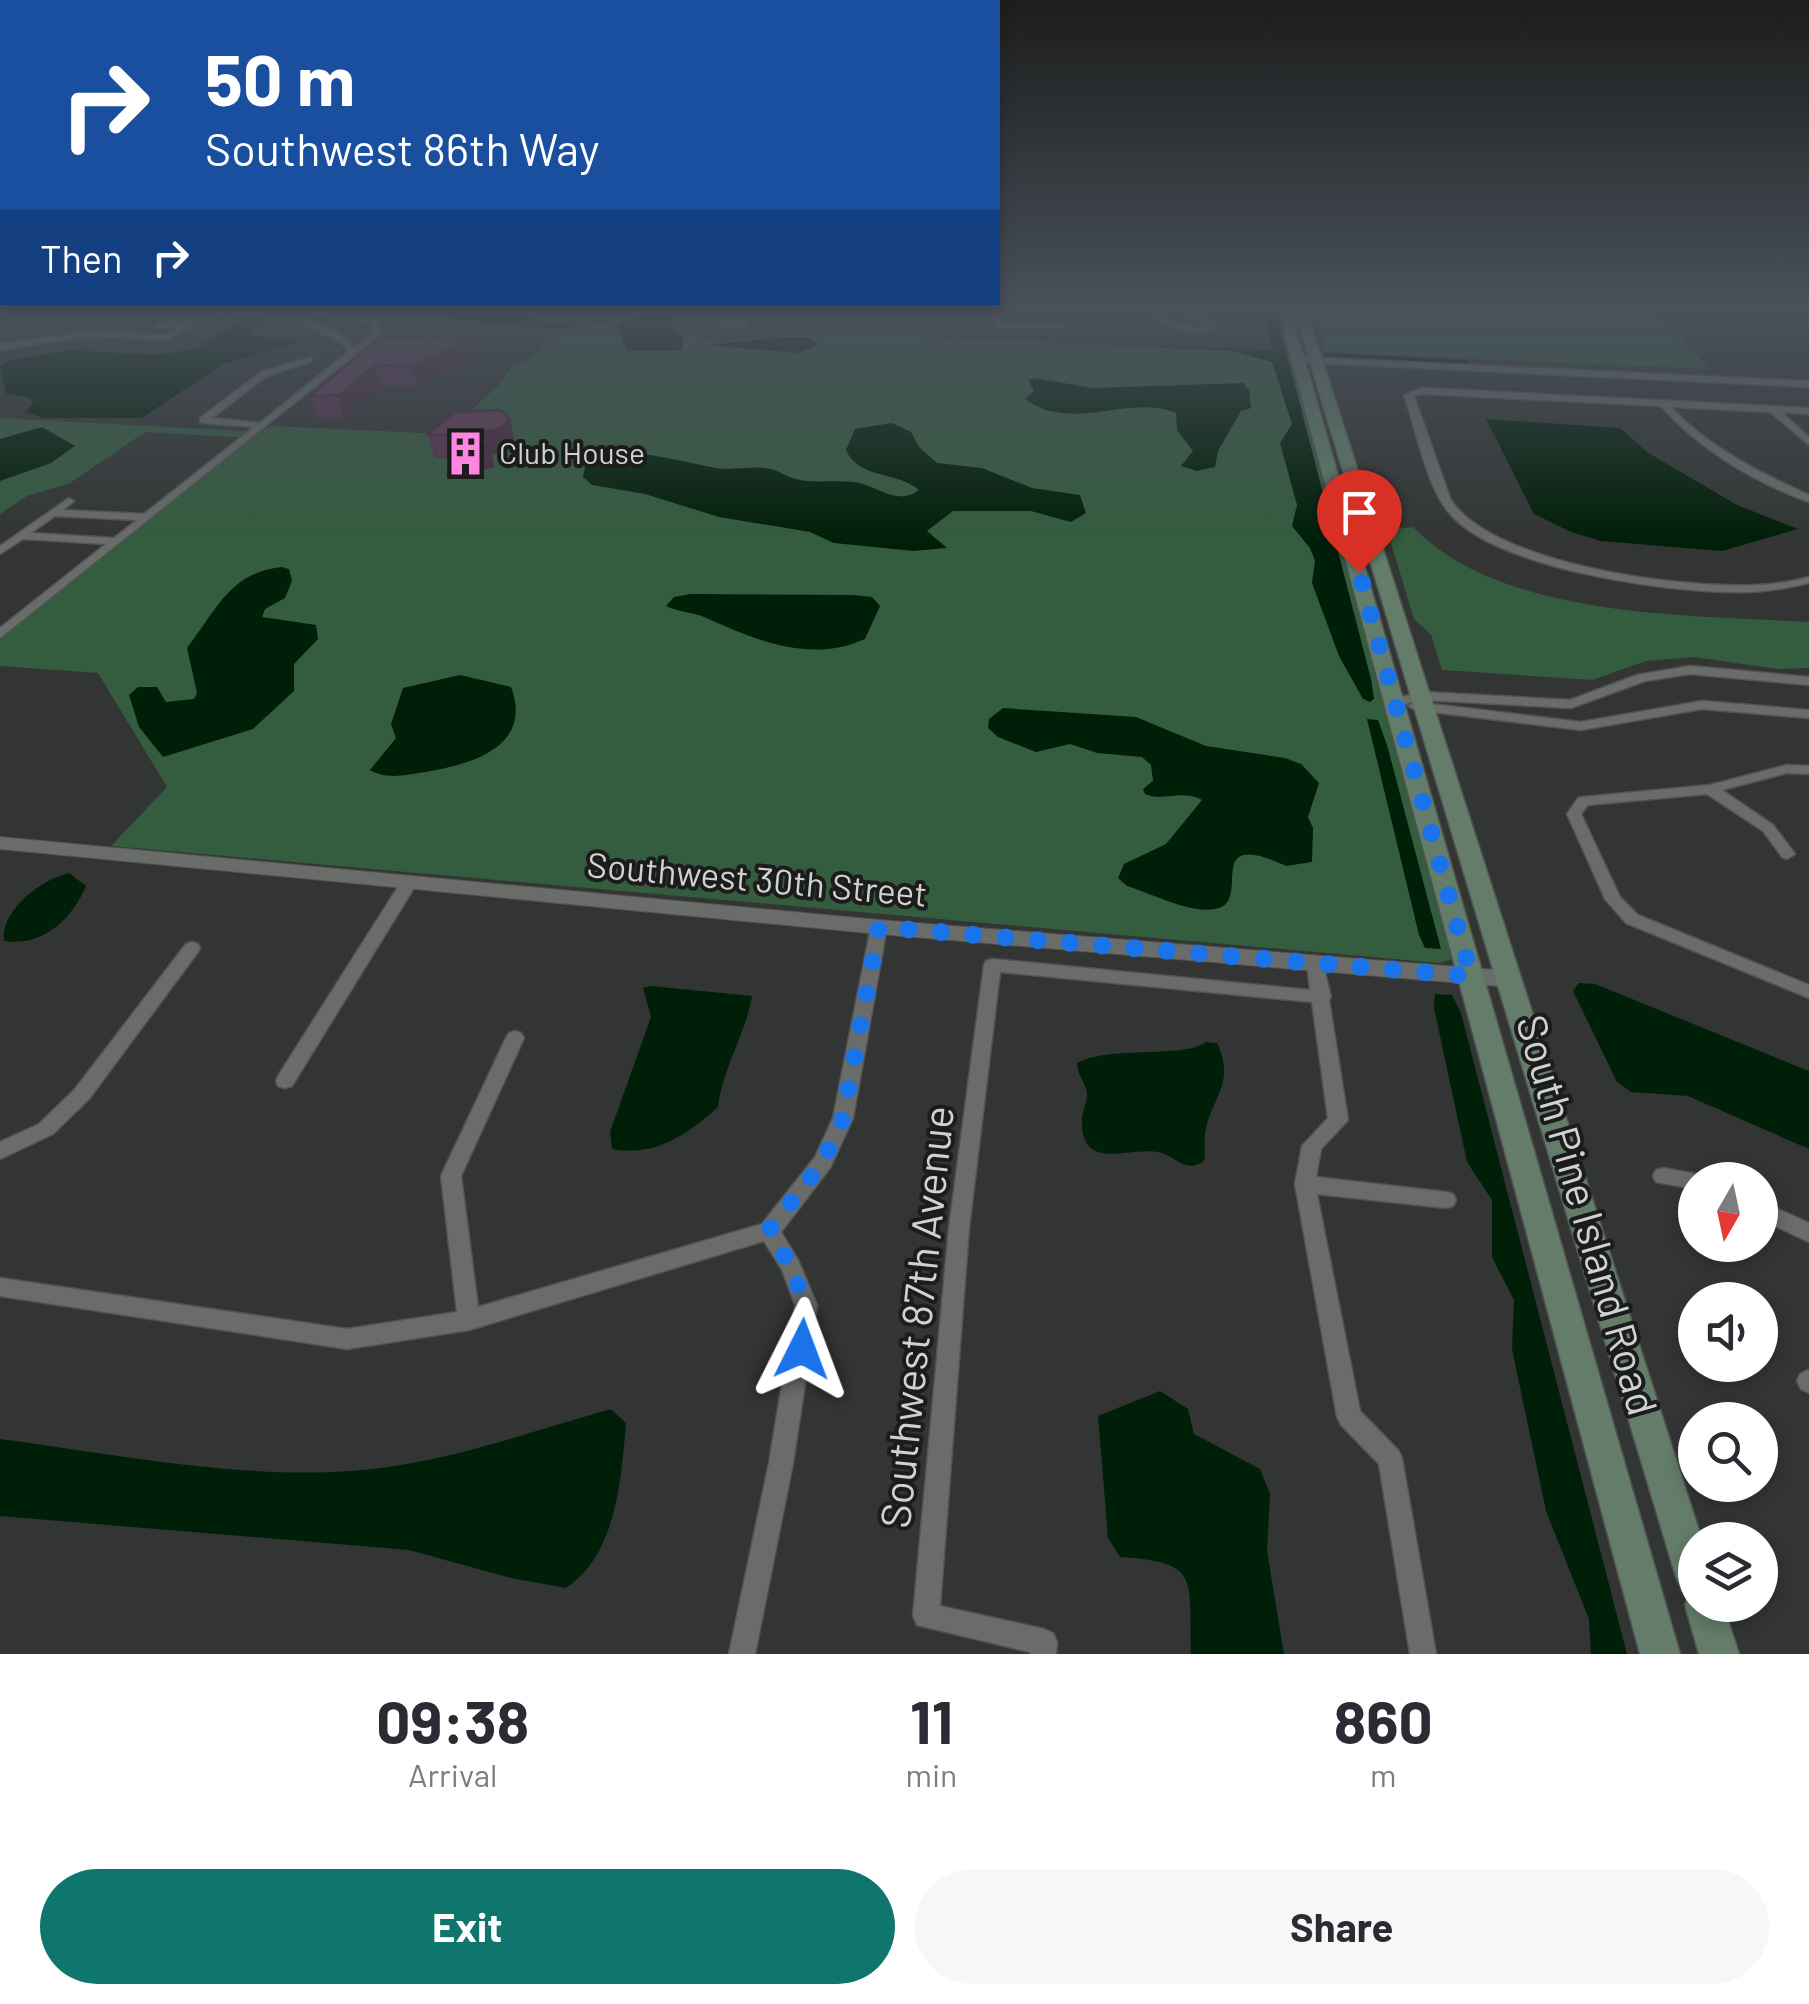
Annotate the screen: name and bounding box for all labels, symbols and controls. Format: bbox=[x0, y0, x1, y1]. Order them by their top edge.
text: 50 m bbox=[205, 36, 355, 120]
icon: right bbox=[40, 40, 170, 170]
text: Southwest 86th Way bbox=[205, 121, 599, 175]
icon: right bbox=[143, 230, 198, 285]
text: Then bbox=[40, 235, 123, 281]
building icon: Club House bbox=[442, 430, 490, 478]
place label: Club House bbox=[499, 434, 645, 470]
pin bbox=[1317, 470, 1402, 573]
icon: arrive bbox=[1332, 485, 1387, 540]
street label: Southwest 30th Street bbox=[585, 842, 929, 914]
street label: South Pine Island Road bbox=[1508, 1009, 1670, 1420]
street label: Southwest 87th Avenue bbox=[868, 1103, 962, 1530]
north arrow bbox=[1678, 1162, 1778, 1262]
map controls bbox=[1678, 1162, 1778, 1622]
button: sound bbox=[1678, 1282, 1778, 1382]
position arrow bbox=[750, 1297, 854, 1401]
button: search bbox=[1678, 1402, 1778, 1502]
button: layers bbox=[1678, 1522, 1778, 1622]
text: 09:38 bbox=[376, 1684, 529, 1756]
text: 11 bbox=[910, 1684, 953, 1756]
text: 860 bbox=[1334, 1684, 1433, 1756]
text: Arrival bbox=[408, 1755, 497, 1793]
text: min bbox=[905, 1755, 957, 1793]
text: m bbox=[1370, 1755, 1396, 1793]
button: Exit bbox=[40, 1869, 895, 1984]
button: Share bbox=[915, 1869, 1769, 1984]

